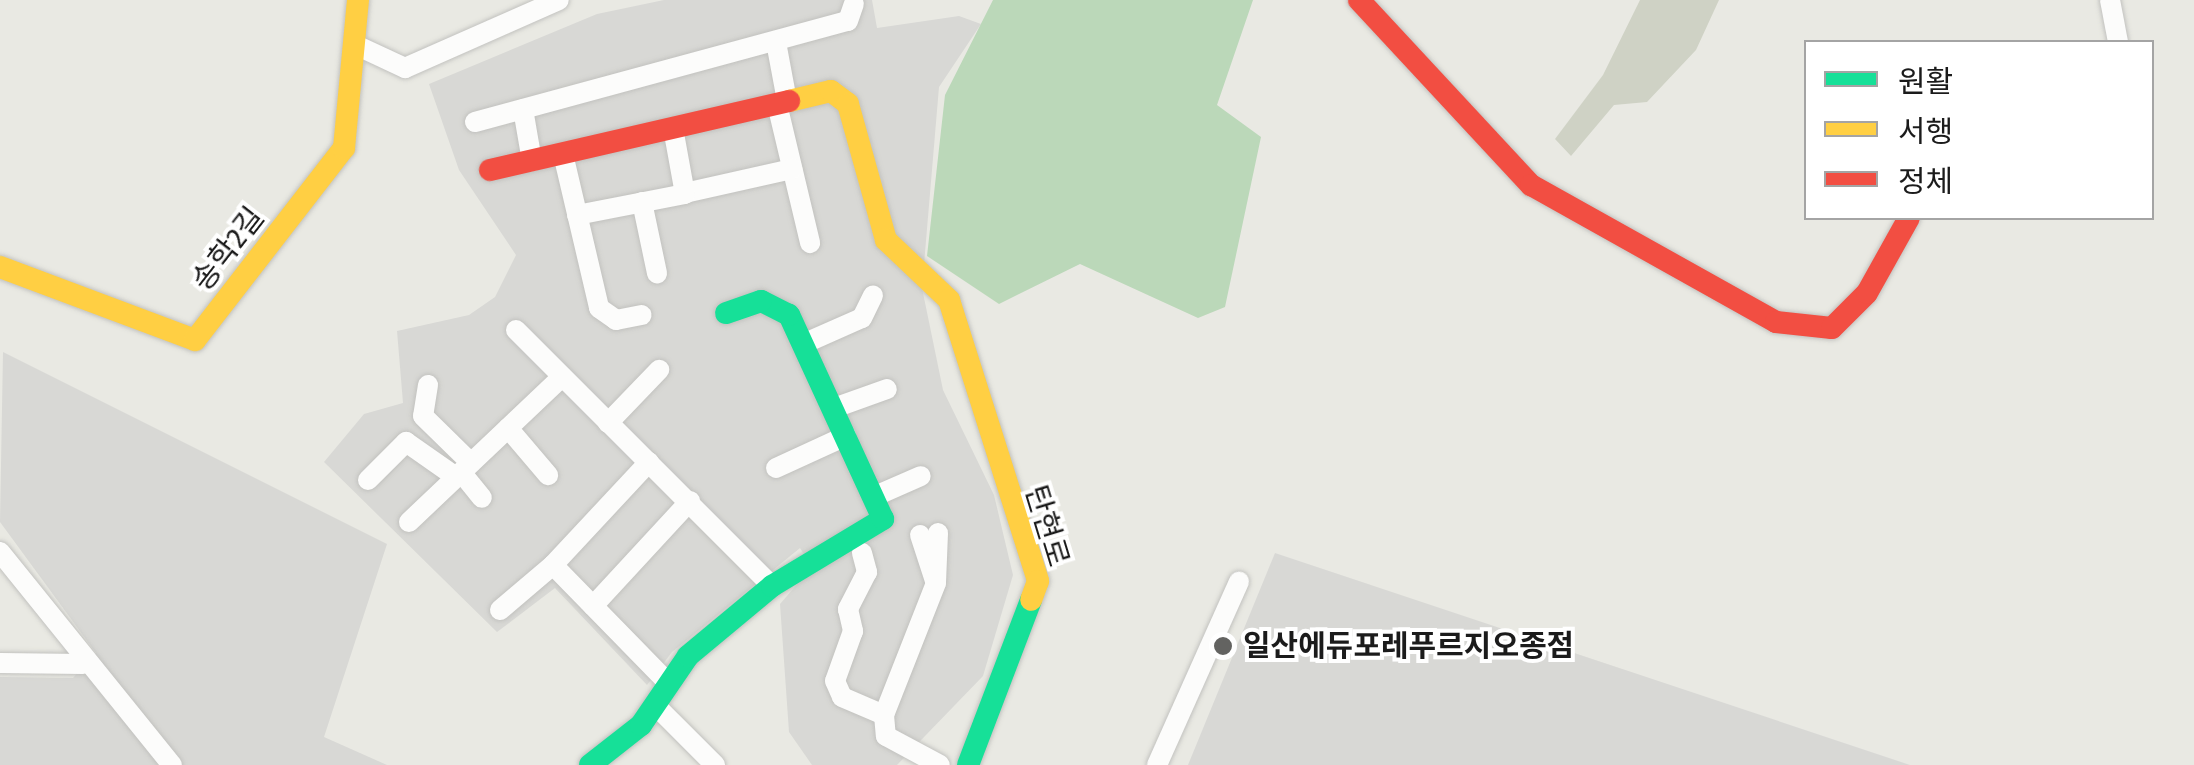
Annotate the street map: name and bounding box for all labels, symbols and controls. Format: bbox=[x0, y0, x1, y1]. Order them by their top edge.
legend bbox=[1804, 40, 2154, 220]
text: 원활 bbox=[1898, 64, 1953, 100]
text: 서행 bbox=[1898, 114, 1953, 150]
text: 정체 bbox=[1898, 164, 1953, 200]
street label: 송학2길 bbox=[184, 200, 272, 298]
street label: 탄현로 bbox=[1018, 481, 1076, 571]
place label: 일산에듀포레푸르지오종점 bbox=[1243, 628, 1574, 664]
marker: 일산에듀포레푸르지오종점 bbox=[1212, 635, 1234, 657]

